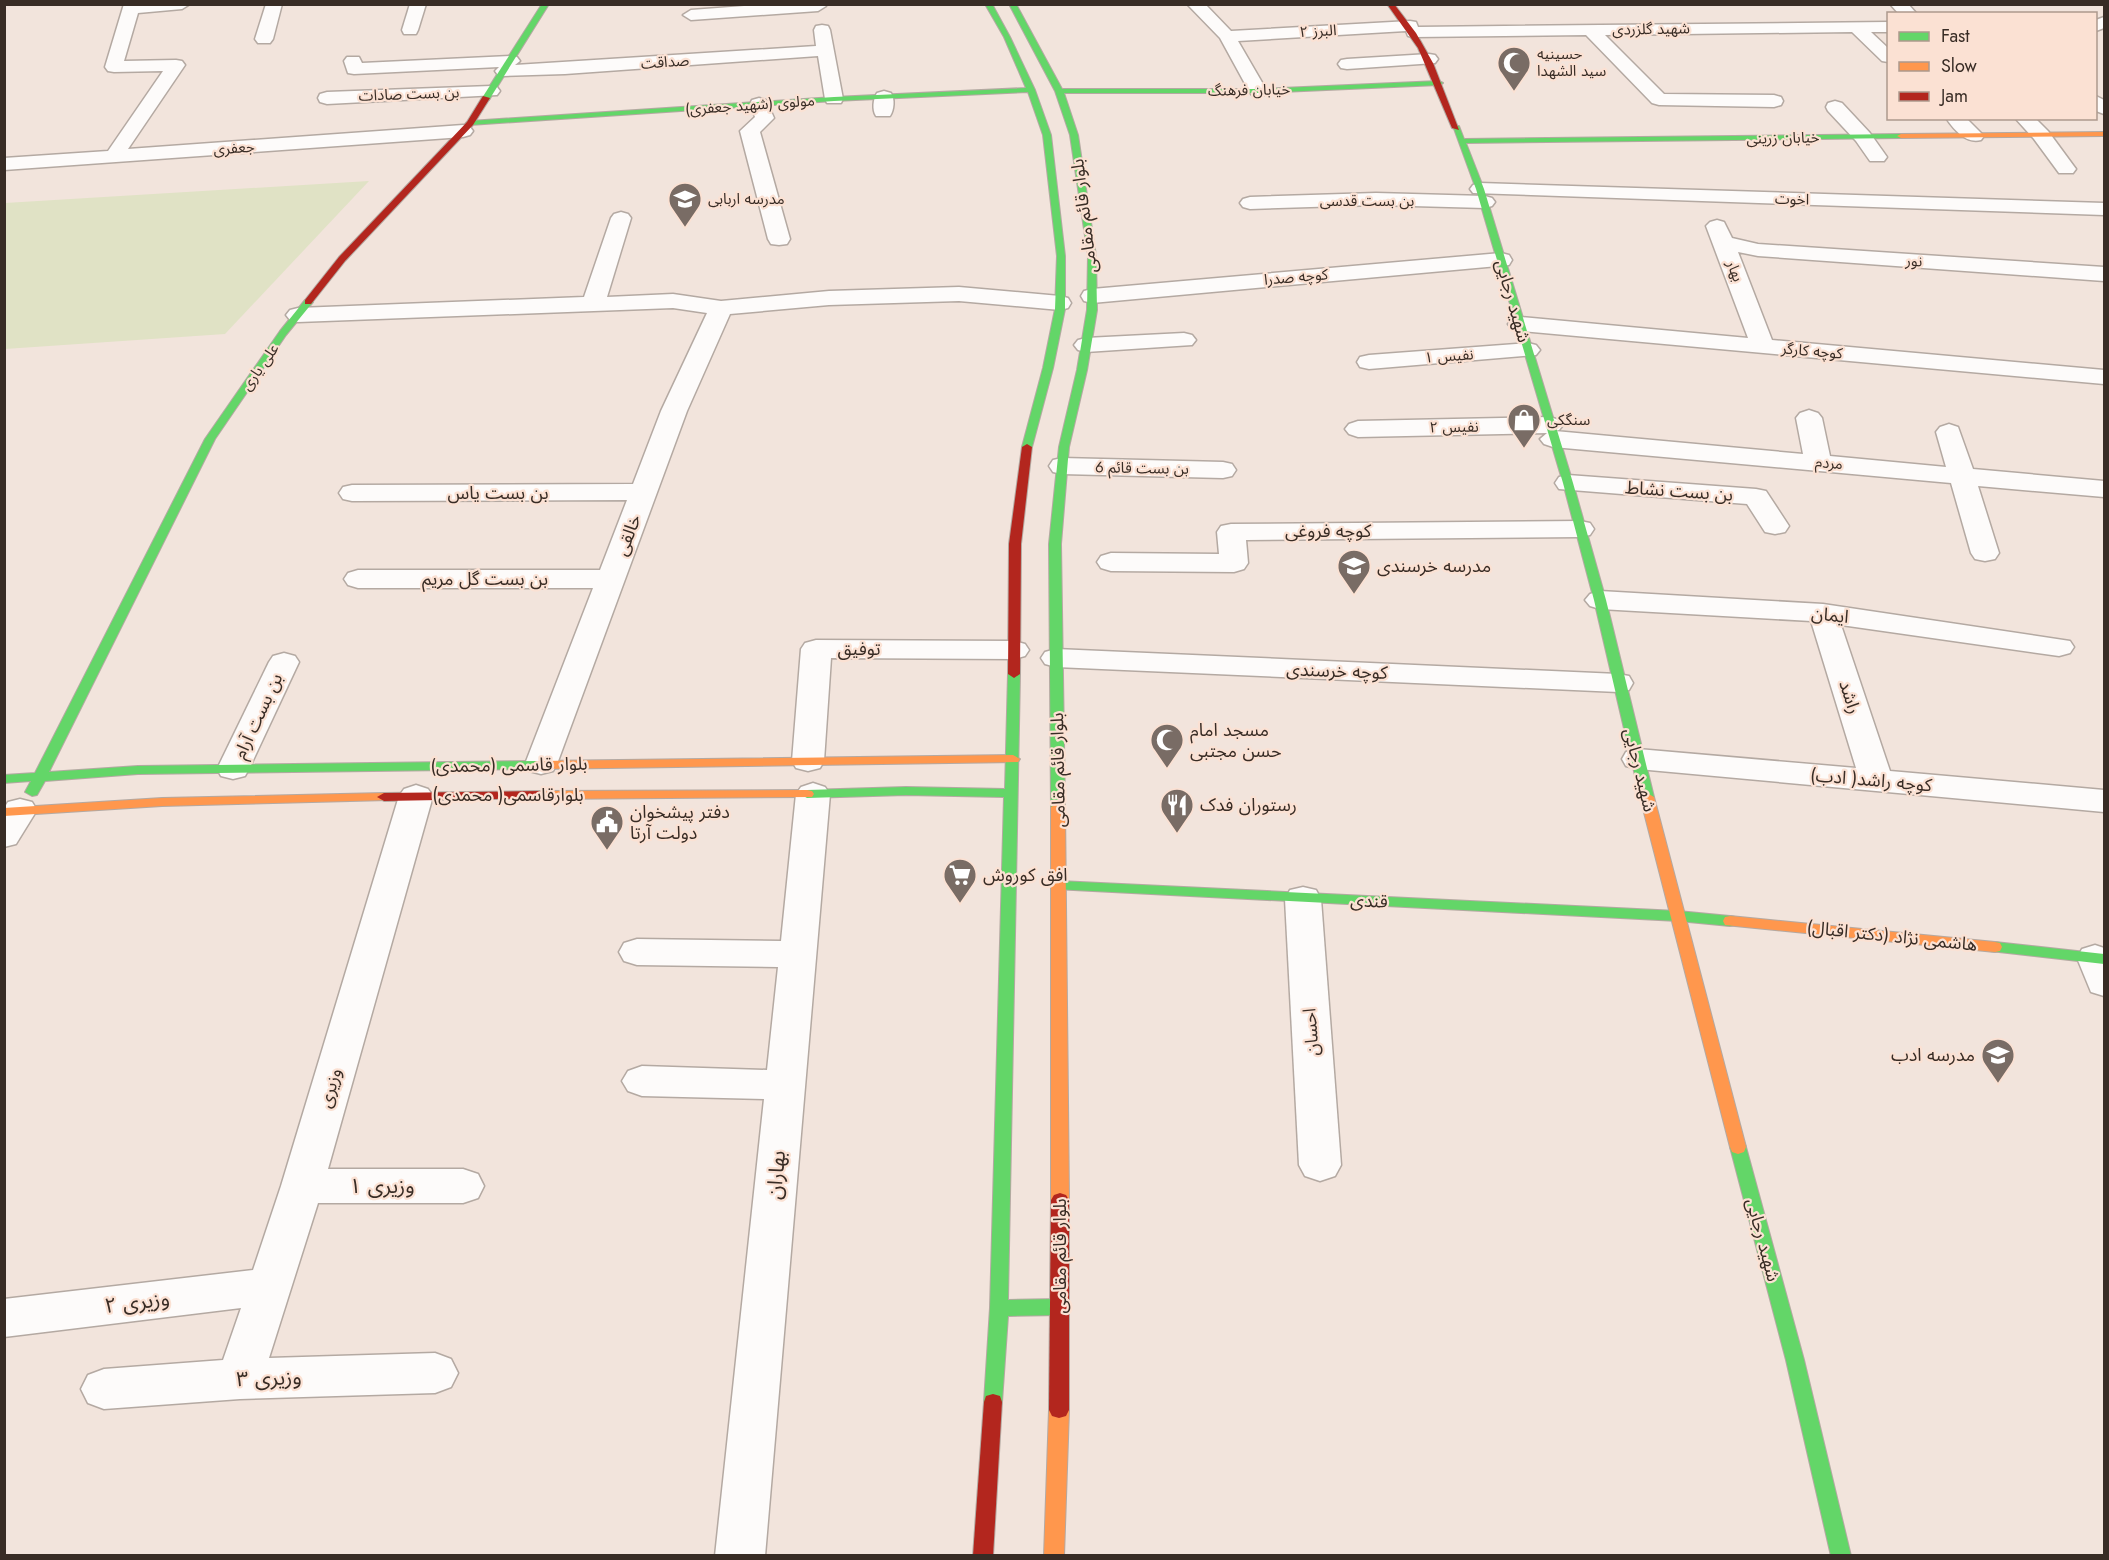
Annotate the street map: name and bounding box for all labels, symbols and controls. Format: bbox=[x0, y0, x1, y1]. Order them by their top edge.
legend bbox=[1887, 12, 2097, 120]
street label: شهید گلزردی bbox=[1612, 17, 1690, 41]
street label: البرز ۲ bbox=[1299, 19, 1337, 43]
text: Fast bbox=[1941, 23, 1970, 49]
place label: حسینیه سید الشهدا bbox=[1537, 43, 1606, 82]
mosque icon: حسینیه سید الشهدا bbox=[1496, 45, 1532, 92]
street label: صداقت bbox=[640, 49, 690, 75]
text: Slow bbox=[1941, 53, 1978, 79]
street label: خیابان فرهنگ bbox=[1208, 78, 1291, 102]
street label: بن بست صادات bbox=[358, 81, 460, 107]
text: Jam bbox=[1939, 83, 1968, 109]
street label: مولوی (شهید جعفری) bbox=[684, 89, 816, 121]
street label: خیابان زرینی bbox=[1746, 126, 1820, 150]
street label: جعفری bbox=[213, 136, 256, 160]
street label: بلوار قائم مقامی bbox=[1064, 157, 1104, 275]
school or university icon: مدرسه اربابی bbox=[667, 181, 703, 228]
street label: اخوت bbox=[1774, 187, 1810, 211]
place label: مدرسه اربابی bbox=[708, 188, 785, 210]
street label: بن بست قدسی bbox=[1320, 190, 1414, 212]
street label: نور bbox=[1904, 249, 1923, 273]
street label: شهید رجایی bbox=[1489, 256, 1537, 346]
street label: بهار bbox=[1721, 256, 1749, 285]
street label: کوچه صدرا bbox=[1263, 263, 1330, 291]
street label: کوچه کارگر bbox=[1779, 337, 1844, 365]
street label: علی یاری bbox=[236, 338, 285, 395]
street label: نفیس ‍۱ bbox=[1424, 343, 1474, 369]
shop icon: سنگکی bbox=[1506, 402, 1542, 449]
place label: سنگکی bbox=[1547, 409, 1590, 431]
street label: نفیس ۲ bbox=[1429, 416, 1479, 438]
street label: مردم bbox=[1814, 451, 1844, 475]
street label: بن بست قائم 6 bbox=[1095, 456, 1189, 480]
street label: بن بست نشاط bbox=[1624, 474, 1734, 508]
street label: بن بست یاس bbox=[448, 480, 548, 506]
street label: خالقی bbox=[608, 510, 648, 560]
street label: کوچه فروغی bbox=[1285, 518, 1372, 544]
school or university icon: مدرسه خرسندی bbox=[1336, 548, 1372, 595]
place label: مدرسه خرسندی bbox=[1377, 553, 1491, 579]
street label: بن بست گل مریم bbox=[422, 566, 548, 592]
street label: ایمان bbox=[1810, 600, 1850, 630]
street label: توفیق bbox=[837, 636, 881, 662]
street label: کوچه خرسندی bbox=[1286, 656, 1389, 686]
street label: بن بست آرام bbox=[227, 669, 290, 764]
street label: راشد bbox=[1832, 677, 1868, 717]
street label: بلوار قائم مقامی bbox=[1044, 712, 1072, 828]
place label: مسجد امام حسن مجتبی bbox=[1190, 717, 1282, 764]
mosque icon: مسجد امام حسن مجتبی bbox=[1149, 722, 1185, 769]
street label: شهید رجایی bbox=[1617, 725, 1663, 815]
street label: بلوار قاسمی (محمدی) bbox=[430, 751, 588, 779]
street label: کوچه راشد( ادب) bbox=[1809, 762, 1934, 798]
street label: بلوارقاسمی( محمدی) bbox=[432, 782, 584, 808]
restaurant icon: رستوران فدک bbox=[1159, 787, 1195, 834]
place label: رستوران فدک bbox=[1200, 792, 1297, 818]
place label: دفتر پیشخوان دولت آرتا bbox=[630, 799, 730, 846]
public building icon: دفتر پیشخوان دولت آرتا bbox=[589, 804, 625, 851]
supermarket icon: افق کوروش bbox=[942, 857, 978, 904]
place label: افق کوروش bbox=[983, 862, 1068, 888]
street label: قندی bbox=[1350, 887, 1388, 915]
street label: هاشمی نژاد (دکتر اقبال) bbox=[1806, 914, 1978, 958]
street label: احسان bbox=[1296, 1007, 1326, 1057]
school or university icon: مدرسه ادب bbox=[1980, 1037, 2016, 1084]
place label: مدرسه ادب bbox=[1891, 1042, 1975, 1068]
street label: وزیری bbox=[312, 1065, 348, 1111]
street label: بهاران bbox=[759, 1149, 793, 1201]
street label: وزیری ۱ bbox=[349, 1171, 415, 1201]
street label: شهید رجایی bbox=[1739, 1195, 1787, 1285]
street label: بلوار قائم مقامی bbox=[1047, 1199, 1073, 1313]
street label: وزیری ۲ bbox=[103, 1283, 171, 1321]
street label: وزیری ۳ bbox=[236, 1362, 302, 1394]

